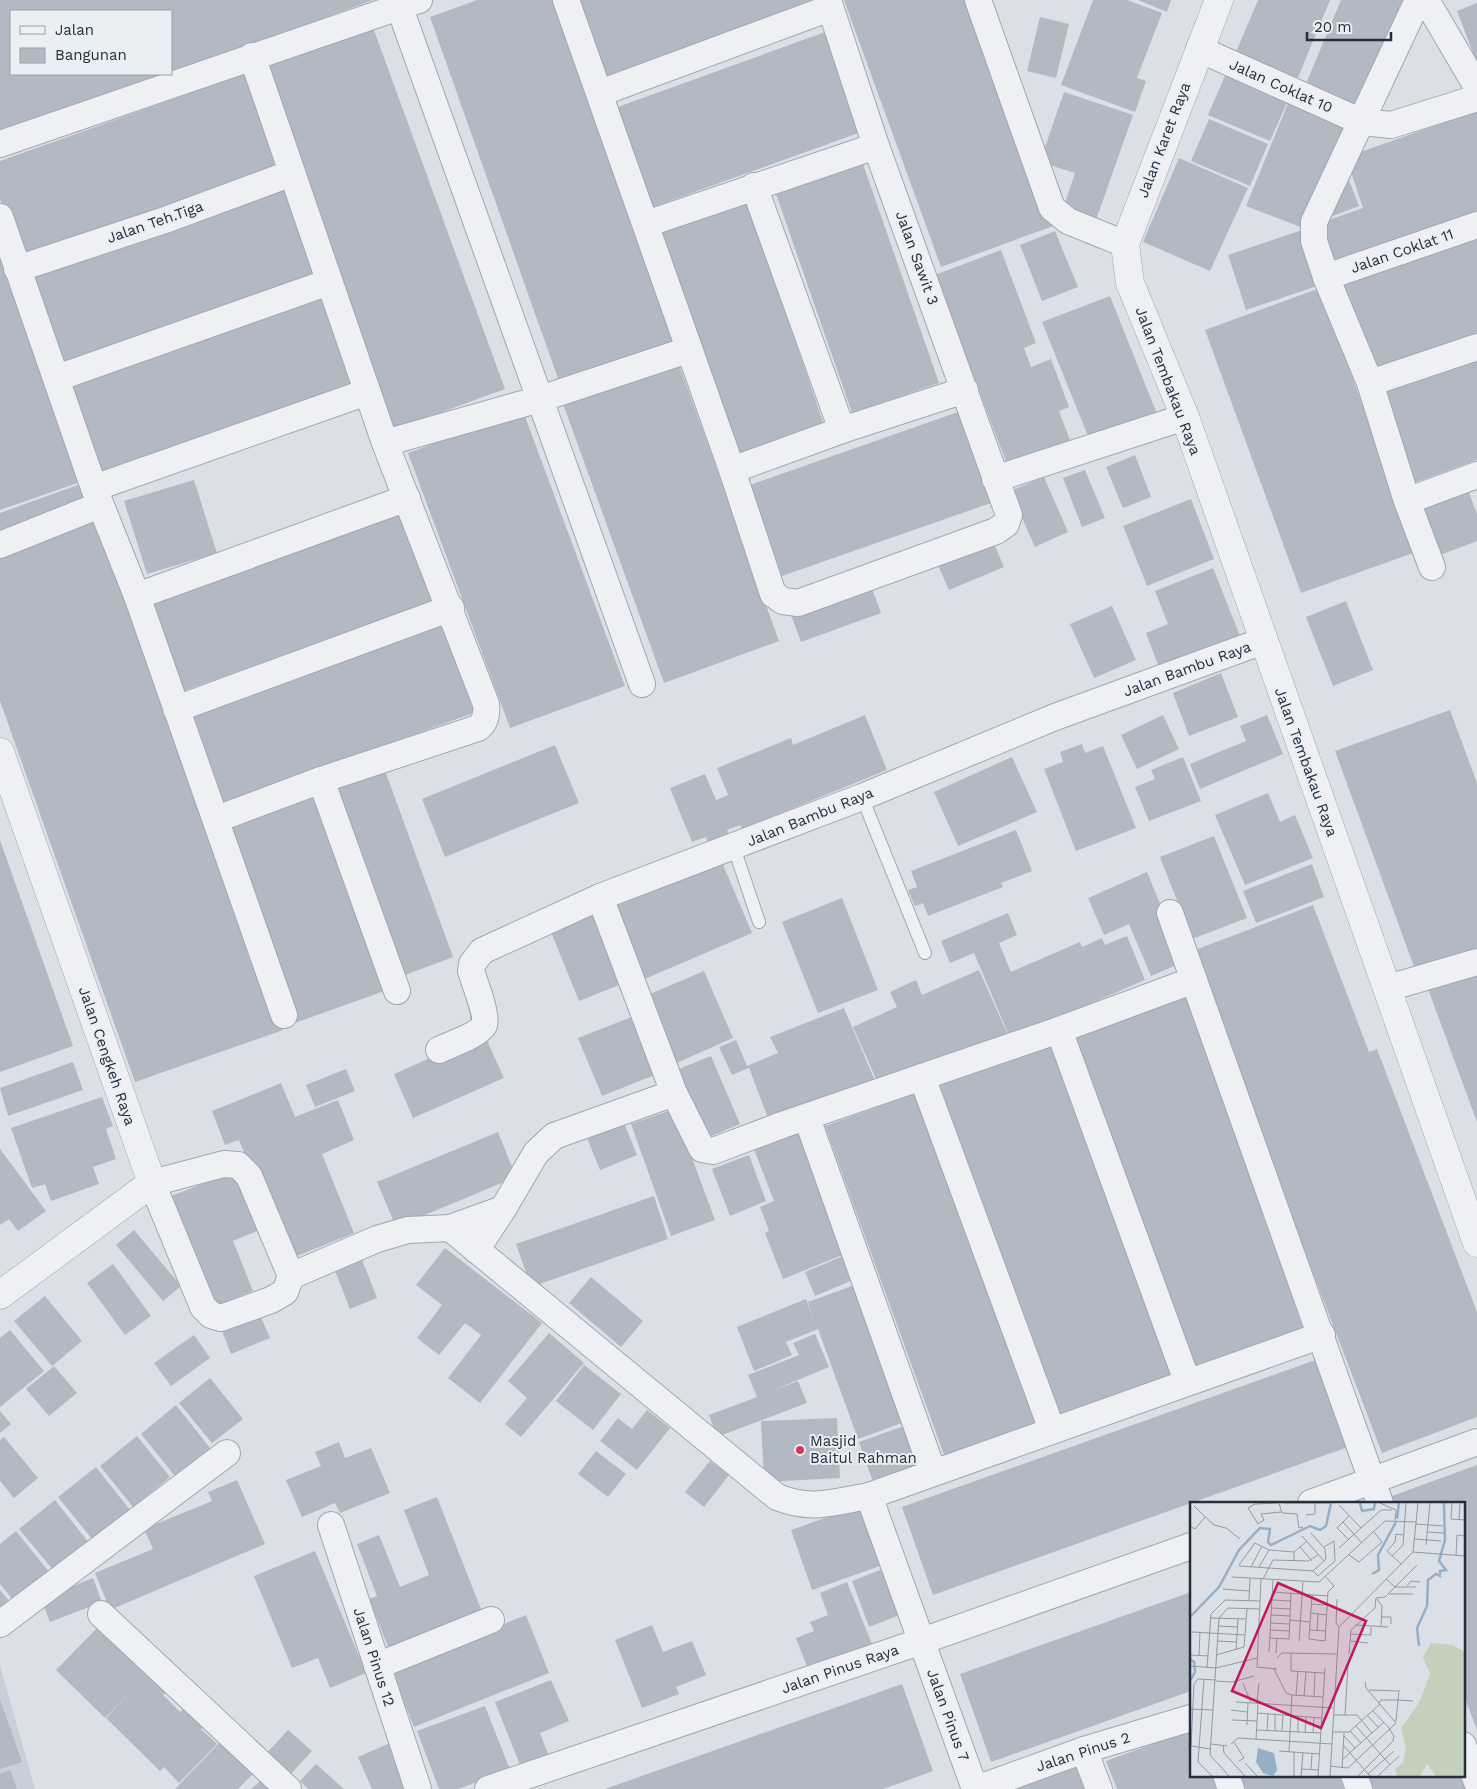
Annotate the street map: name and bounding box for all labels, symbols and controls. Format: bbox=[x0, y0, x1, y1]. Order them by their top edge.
legend bbox=[10, 10, 172, 75]
scale bar bbox=[1307, 10, 1391, 42]
text: 20 m bbox=[1314, 18, 1352, 36]
text: Jalan bbox=[55, 21, 94, 39]
text: Bangunan bbox=[55, 46, 127, 64]
street label: Jalan Coklat 10 bbox=[1227, 55, 1335, 117]
street label: Jalan Karet Raya bbox=[1134, 79, 1194, 200]
street label: Jalan Teh.Tiga bbox=[104, 197, 206, 247]
street label: Jalan Sawit 3 bbox=[892, 209, 942, 307]
street label: Jalan Coklat 11 bbox=[1348, 225, 1456, 277]
street label: Jalan Tembakau Raya bbox=[1131, 304, 1205, 458]
street label: Jalan Bambu Raya bbox=[1121, 637, 1254, 700]
street label: Jalan Tembakau Raya bbox=[1271, 685, 1342, 839]
street label: Jalan Bambu Raya bbox=[744, 783, 876, 851]
street label: Jalan Cengkeh Raya bbox=[75, 984, 139, 1128]
place label: Masjid Baitul Rahman bbox=[810, 1432, 917, 1467]
marker: Masjid Baitul Rahman bbox=[794, 1444, 806, 1456]
inset map bbox=[1190, 1502, 1464, 1776]
street label: Jalan Pinus 12 bbox=[349, 1605, 399, 1709]
street label: Jalan Pinus Raya bbox=[779, 1640, 902, 1698]
street label: Jalan Pinus 7 bbox=[923, 1666, 973, 1764]
street label: Jalan Pinus 2 bbox=[1034, 1728, 1132, 1776]

